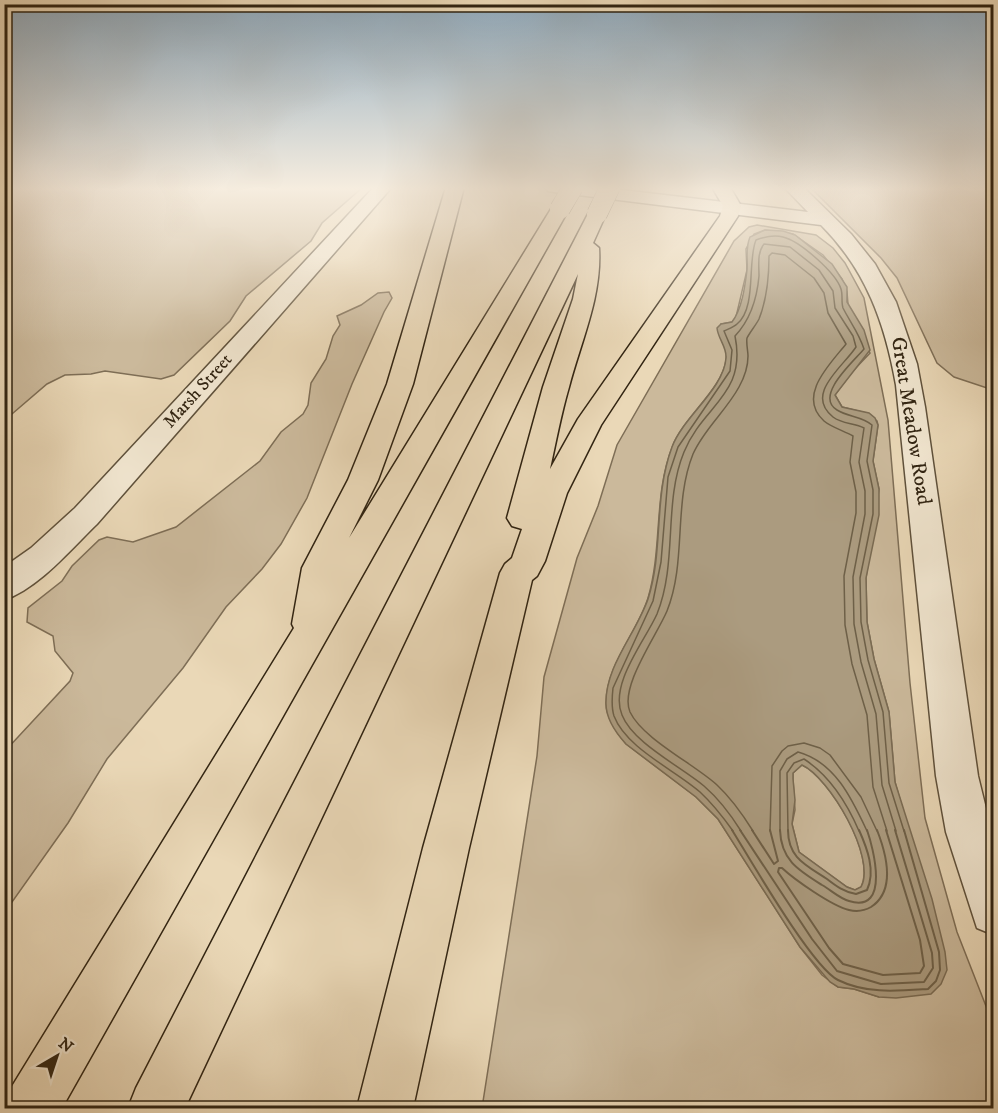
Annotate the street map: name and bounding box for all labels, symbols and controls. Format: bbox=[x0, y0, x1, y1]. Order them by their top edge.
street label: Great Meadow Road bbox=[885, 335, 937, 507]
street label: Marsh Street bbox=[159, 349, 237, 433]
north arrow bbox=[27, 1026, 87, 1086]
text: N bbox=[54, 1033, 77, 1057]

